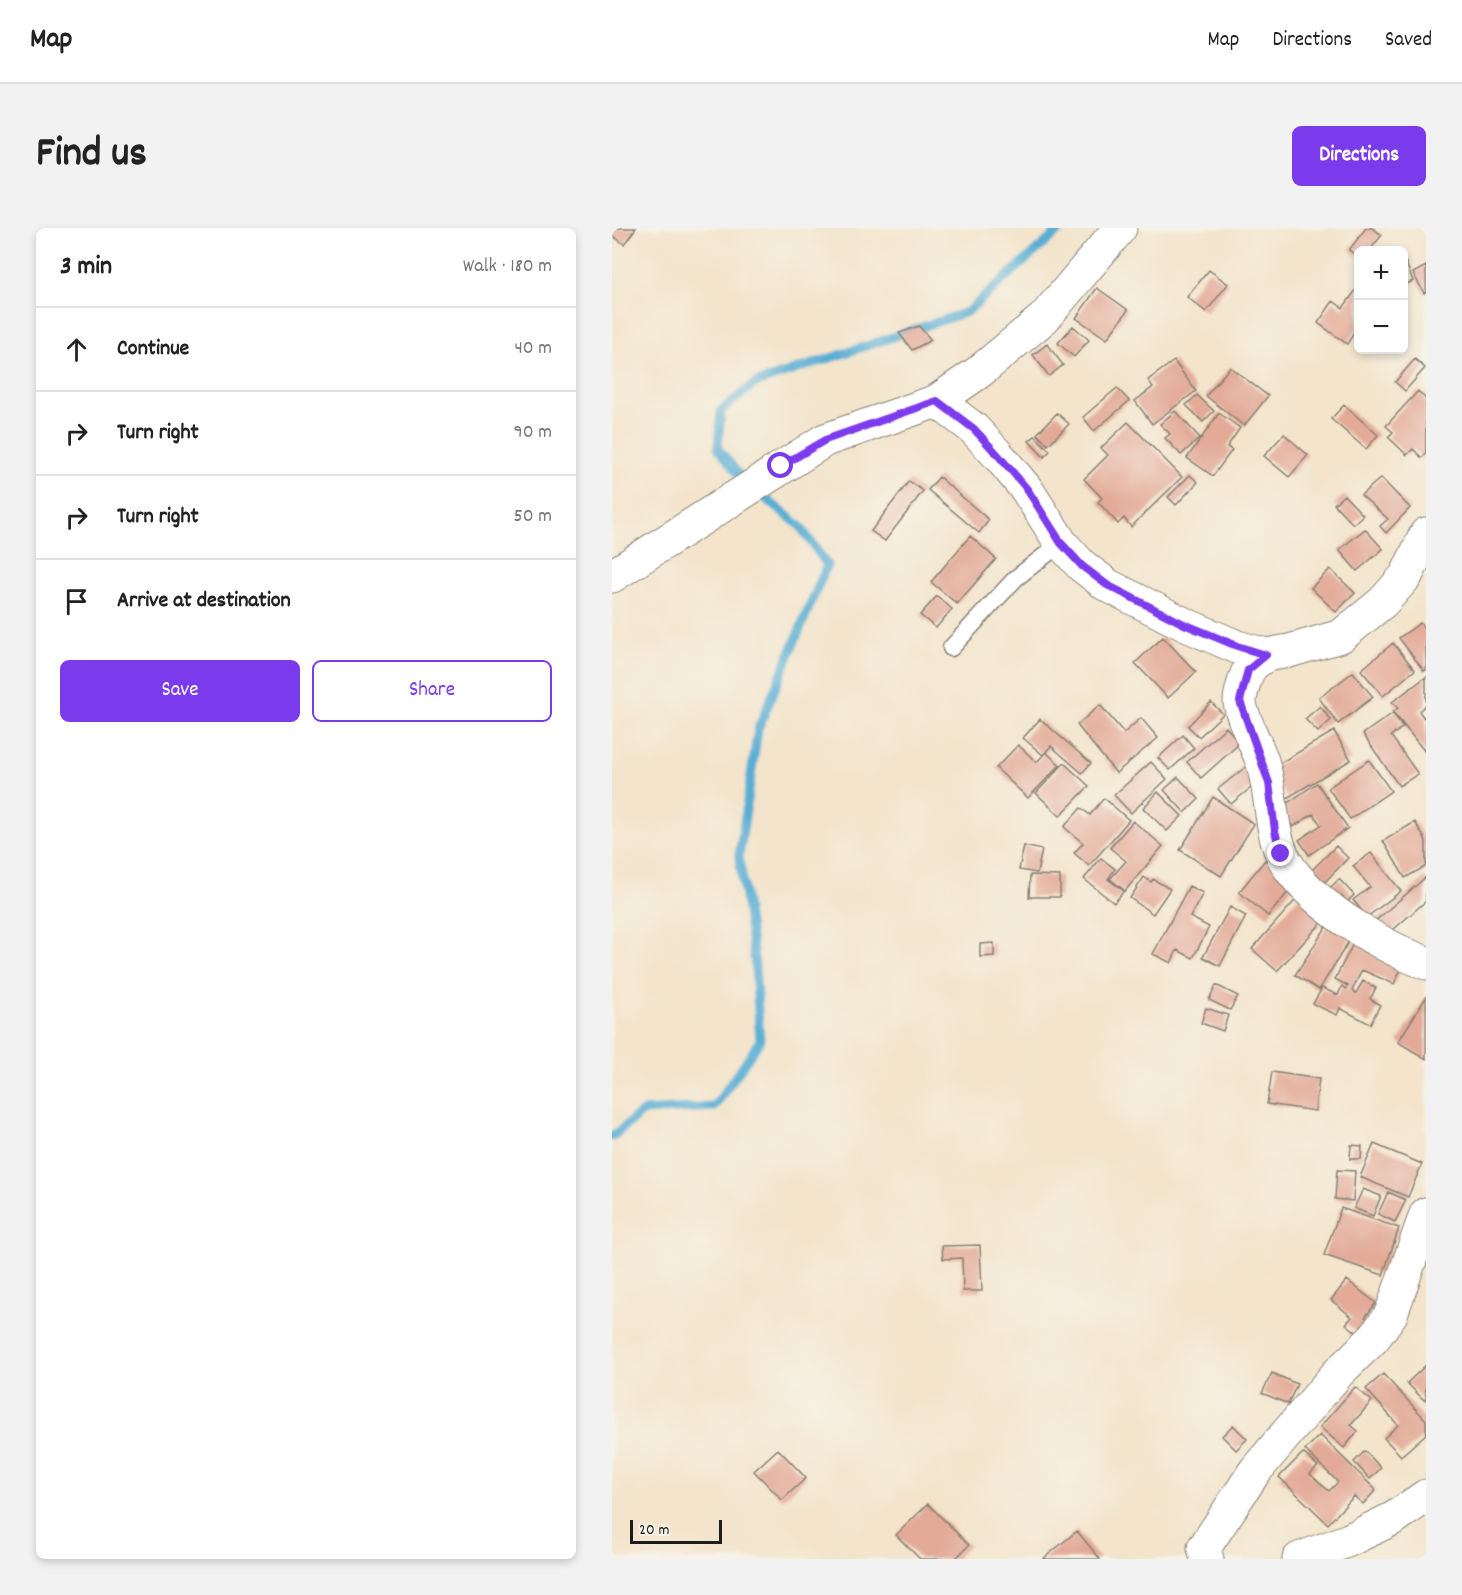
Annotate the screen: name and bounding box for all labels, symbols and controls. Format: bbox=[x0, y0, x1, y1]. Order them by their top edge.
text: Map bbox=[30, 21, 72, 61]
text: Map bbox=[1208, 26, 1239, 56]
text: Directions bbox=[1272, 26, 1352, 56]
text: Saved bbox=[1385, 26, 1432, 56]
text: Find us bbox=[36, 126, 147, 186]
button: Directions bbox=[1292, 126, 1426, 186]
map controls bbox=[1354, 246, 1408, 354]
button: + bbox=[1354, 246, 1408, 300]
text: 3 min bbox=[60, 249, 112, 286]
text: Walk · 180 m bbox=[463, 253, 552, 281]
button: − bbox=[1354, 300, 1408, 354]
icon: ahead bbox=[60, 333, 93, 366]
text: Continue bbox=[117, 334, 189, 365]
text: 40 m bbox=[514, 335, 552, 363]
icon: right bbox=[60, 417, 93, 450]
text: Turn right bbox=[117, 418, 199, 449]
text: 90 m bbox=[514, 419, 552, 447]
route start bbox=[767, 452, 793, 478]
icon: right bbox=[60, 501, 93, 534]
text: Turn right bbox=[117, 502, 199, 533]
text: 50 m bbox=[514, 503, 552, 531]
icon: arrive bbox=[60, 585, 93, 618]
text: Arrive at destination bbox=[117, 586, 291, 617]
button: Save bbox=[60, 660, 300, 722]
button: Share bbox=[312, 660, 552, 722]
route end bbox=[1267, 840, 1293, 866]
scale bar bbox=[630, 1517, 722, 1544]
text: 20 m bbox=[639, 1519, 669, 1542]

